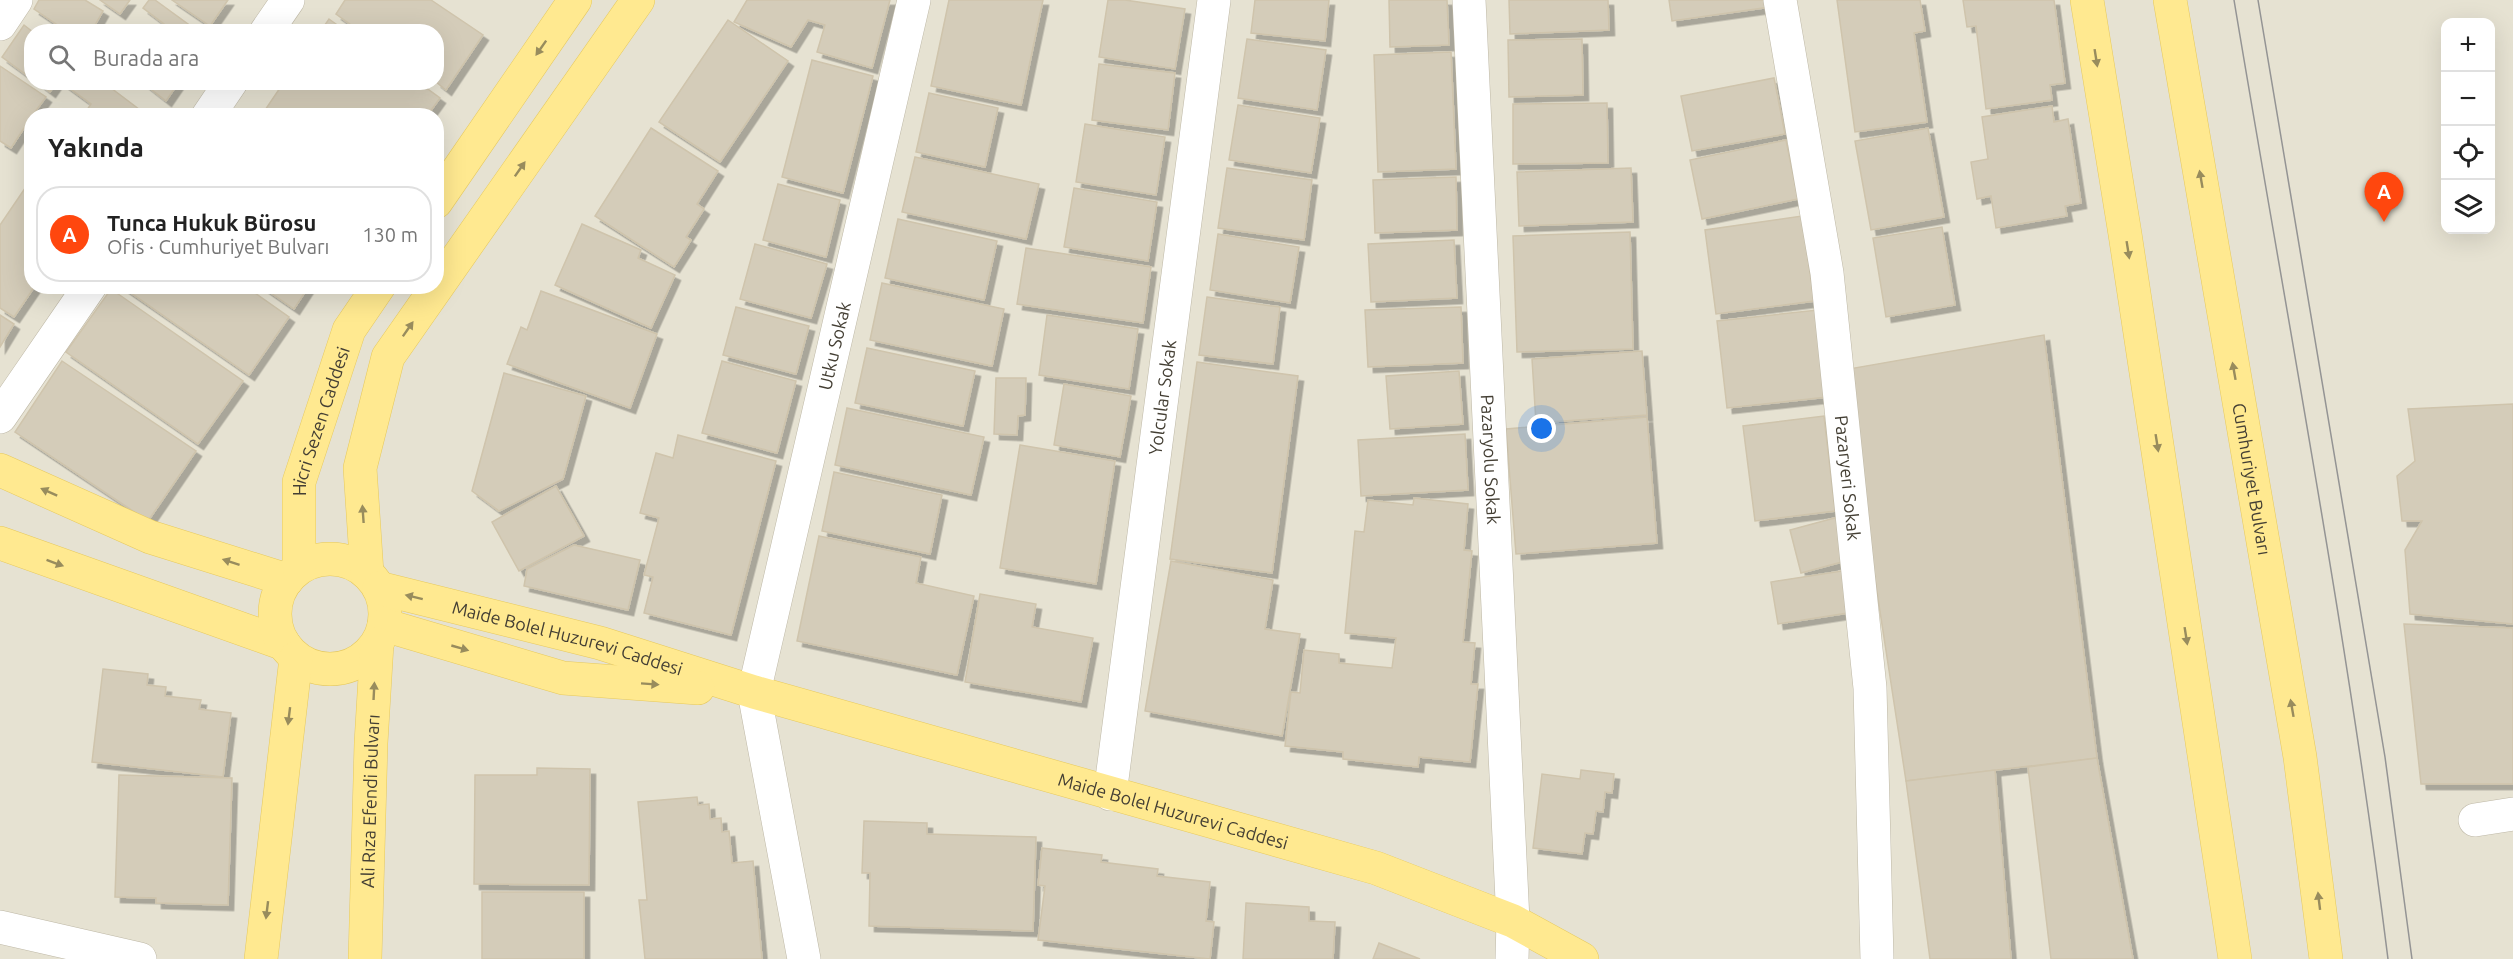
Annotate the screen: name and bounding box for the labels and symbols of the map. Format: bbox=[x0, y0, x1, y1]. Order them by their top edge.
one-way arrow bbox=[535, 39, 547, 55]
one-way arrow bbox=[2092, 48, 2101, 67]
one-way arrow bbox=[514, 162, 526, 178]
one-way arrow bbox=[2196, 169, 2205, 188]
pin: A bbox=[2364, 172, 2404, 222]
one-way arrow bbox=[2123, 241, 2132, 260]
street label: Utku Sokak bbox=[814, 300, 854, 392]
one-way arrow bbox=[402, 321, 413, 337]
street label: Yolcular Sokak bbox=[1145, 339, 1179, 456]
street label: Hicri Sezen Caddesi bbox=[289, 344, 353, 496]
one-way arrow bbox=[2229, 361, 2238, 380]
street label: Pazaryolu Sokak bbox=[1478, 394, 1504, 525]
street label: Cumhuriyet Bulvarı bbox=[2229, 401, 2275, 557]
your location bbox=[1527, 414, 1556, 443]
street label: Pazaryeri Sokak bbox=[1832, 414, 1865, 542]
one-way arrow bbox=[2152, 434, 2161, 453]
one-way arrow bbox=[41, 487, 58, 496]
one-way arrow bbox=[358, 505, 368, 524]
one-way arrow bbox=[222, 557, 240, 566]
one-way arrow bbox=[46, 559, 64, 568]
one-way arrow bbox=[405, 592, 424, 602]
street label: Maide Bolel Huzurevi Caddesi bbox=[450, 597, 685, 679]
one-way arrow bbox=[2182, 626, 2191, 645]
one-way arrow bbox=[451, 643, 469, 653]
one-way arrow bbox=[641, 679, 660, 689]
one-way arrow bbox=[370, 681, 379, 700]
one-way arrow bbox=[2287, 698, 2296, 717]
one-way arrow bbox=[284, 706, 294, 725]
street label: Ali Rıza Efendi Bulvarı bbox=[357, 714, 383, 888]
street label: Maide Bolel Huzurevi Caddesi bbox=[1056, 769, 1291, 853]
one-way arrow bbox=[2314, 891, 2323, 910]
one-way arrow bbox=[262, 900, 271, 919]

